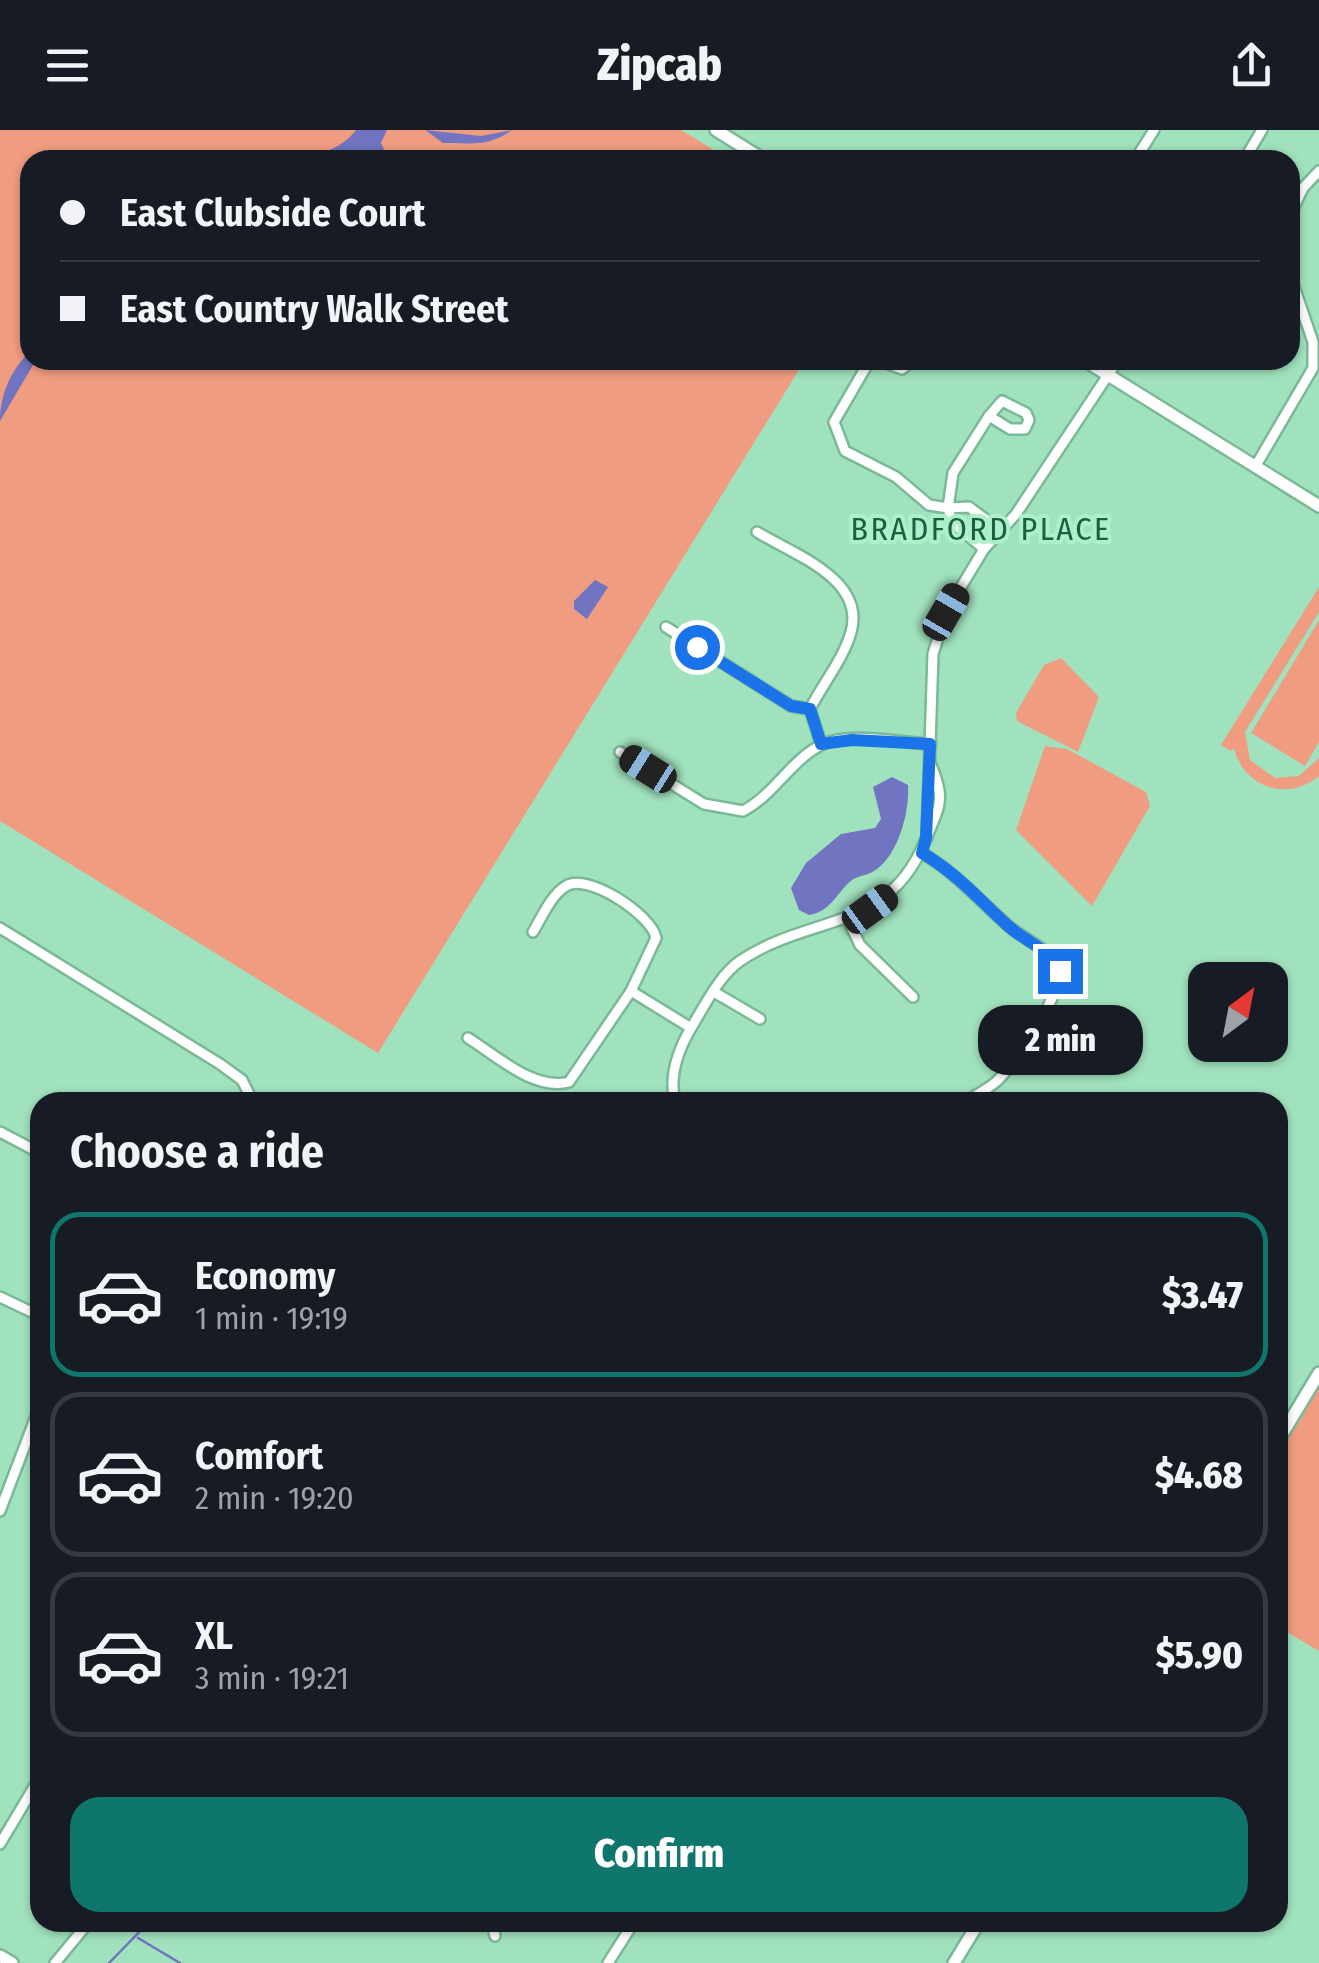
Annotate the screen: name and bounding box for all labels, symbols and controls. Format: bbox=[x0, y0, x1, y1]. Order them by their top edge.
icon: menu bbox=[40, 38, 95, 93]
text: Zipcab bbox=[597, 38, 722, 92]
icon: share bbox=[1224, 38, 1279, 93]
text: East Clubside Court bbox=[120, 190, 425, 236]
text: East Country Walk Street bbox=[120, 286, 509, 332]
district label: BRADFORD PLACE bbox=[850, 510, 1112, 548]
car bbox=[918, 579, 974, 645]
route start bbox=[675, 625, 720, 670]
car bbox=[615, 740, 681, 798]
car bbox=[837, 879, 903, 939]
route end bbox=[1038, 949, 1083, 994]
north arrow bbox=[1188, 962, 1288, 1062]
map controls bbox=[1188, 962, 1288, 1062]
callout: 2 min bbox=[978, 1006, 1142, 1076]
text: 2 min bbox=[1025, 1021, 1096, 1059]
text: Choose a ride bbox=[70, 1125, 324, 1179]
icon: car bbox=[75, 1250, 165, 1340]
text: Economy bbox=[195, 1253, 335, 1299]
text: $3.47 bbox=[1162, 1272, 1243, 1318]
text: 1 min · 19:19 bbox=[195, 1299, 348, 1337]
icon: car bbox=[75, 1430, 165, 1520]
text: Comfort bbox=[195, 1433, 323, 1479]
text: $4.68 bbox=[1155, 1452, 1243, 1498]
text: 2 min · 19:20 bbox=[195, 1479, 354, 1517]
icon: car bbox=[75, 1610, 165, 1700]
text: XL bbox=[195, 1613, 233, 1659]
text: $5.90 bbox=[1156, 1632, 1243, 1678]
text: 3 min · 19:21 bbox=[195, 1659, 349, 1697]
button: Confirm bbox=[70, 1797, 1248, 1912]

